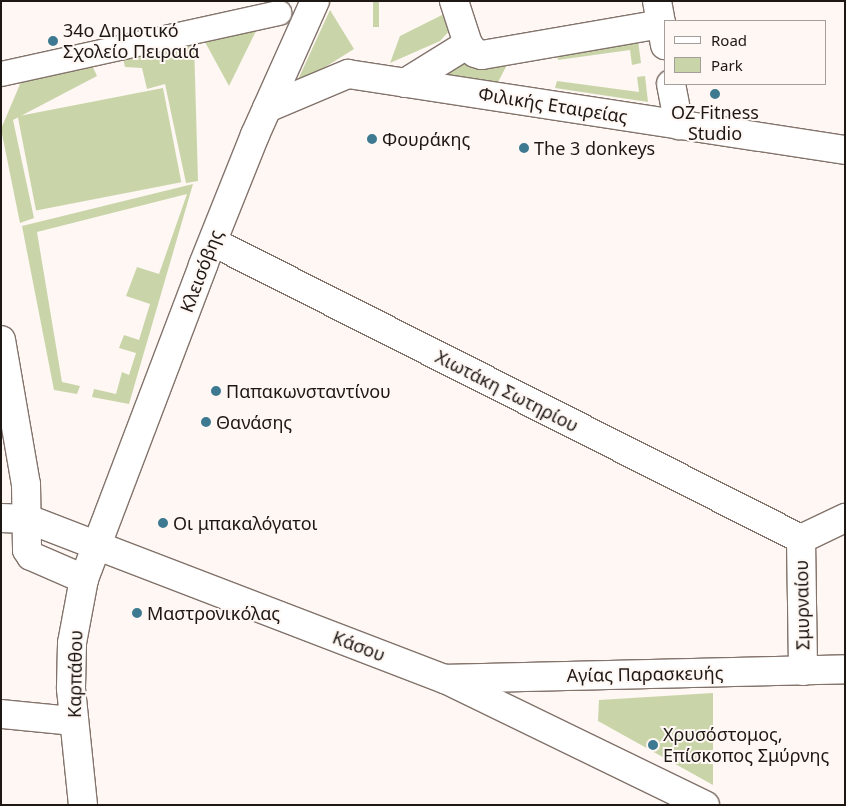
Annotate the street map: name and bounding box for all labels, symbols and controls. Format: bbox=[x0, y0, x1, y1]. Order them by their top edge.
place label: 34ο Δημοτικό Σχολείο Πειραιά bbox=[63, 20, 199, 62]
legend bbox=[664, 20, 826, 85]
text: Road bbox=[711, 30, 747, 50]
marker: 34ο Δημοτικό Σχολείο Πειραιά bbox=[47, 35, 59, 47]
text: Park bbox=[711, 55, 743, 75]
street label: Φιλικής Εταιρείας bbox=[477, 83, 629, 127]
marker: OZ Fitness Studio bbox=[709, 88, 721, 100]
place label: OZ Fitness Studio bbox=[671, 102, 759, 144]
place label: Φουράκης bbox=[382, 128, 470, 150]
marker: Φουράκης bbox=[366, 133, 378, 145]
place label: The 3 donkeys bbox=[534, 137, 655, 159]
marker: The 3 donkeys bbox=[518, 142, 530, 154]
street label: Κλεισόβης bbox=[175, 227, 227, 315]
street label: Χιωτάκη Σωτηρίου bbox=[432, 346, 582, 436]
place label: Παπακωνσταντίνου bbox=[226, 380, 391, 402]
marker: Παπακωνσταντίνου bbox=[210, 385, 222, 397]
place label: Θανάσης bbox=[216, 411, 292, 433]
marker: Θανάσης bbox=[200, 416, 212, 428]
place label: Οι μπακαλόγατοι bbox=[173, 512, 318, 534]
marker: Οι μπακαλόγατοι bbox=[157, 517, 169, 529]
street label: Σμυρναίου bbox=[790, 560, 814, 650]
place label: Μαστρονικόλας bbox=[147, 602, 280, 624]
marker: Μαστρονικόλας bbox=[131, 607, 143, 619]
street label: Κάσου bbox=[330, 626, 388, 666]
street label: Καρπάθου bbox=[63, 630, 87, 718]
street label: Αγίας Παρασκευής bbox=[566, 662, 724, 686]
place label: Χρυσόστομος, Επίσκοπος Σμύρνης bbox=[663, 724, 829, 766]
marker: Χρυσόστομος, Επίσκοπος Σμύρνης bbox=[647, 739, 659, 751]

